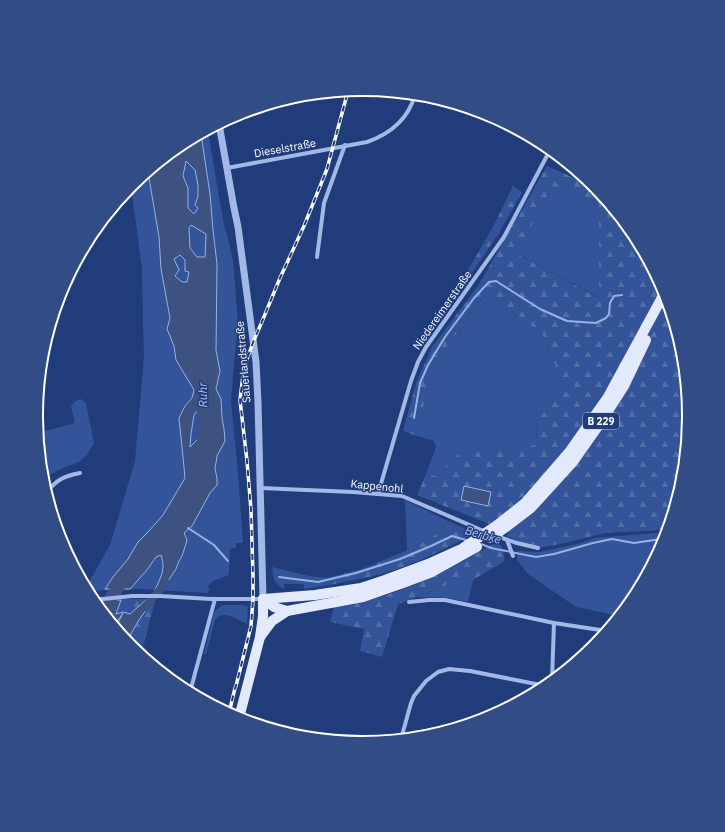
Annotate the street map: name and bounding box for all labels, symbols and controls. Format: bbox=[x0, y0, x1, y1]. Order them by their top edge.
street label: Dieselstraße bbox=[253, 136, 317, 160]
street label: Niedereimerstraße bbox=[409, 268, 475, 352]
street label: Sauerlandstraße bbox=[232, 320, 254, 404]
water label: Ruhr bbox=[195, 382, 210, 408]
road number: B 229 bbox=[583, 413, 619, 429]
street label: Kappenohl bbox=[350, 476, 404, 496]
water label: Berbke bbox=[463, 522, 503, 547]

